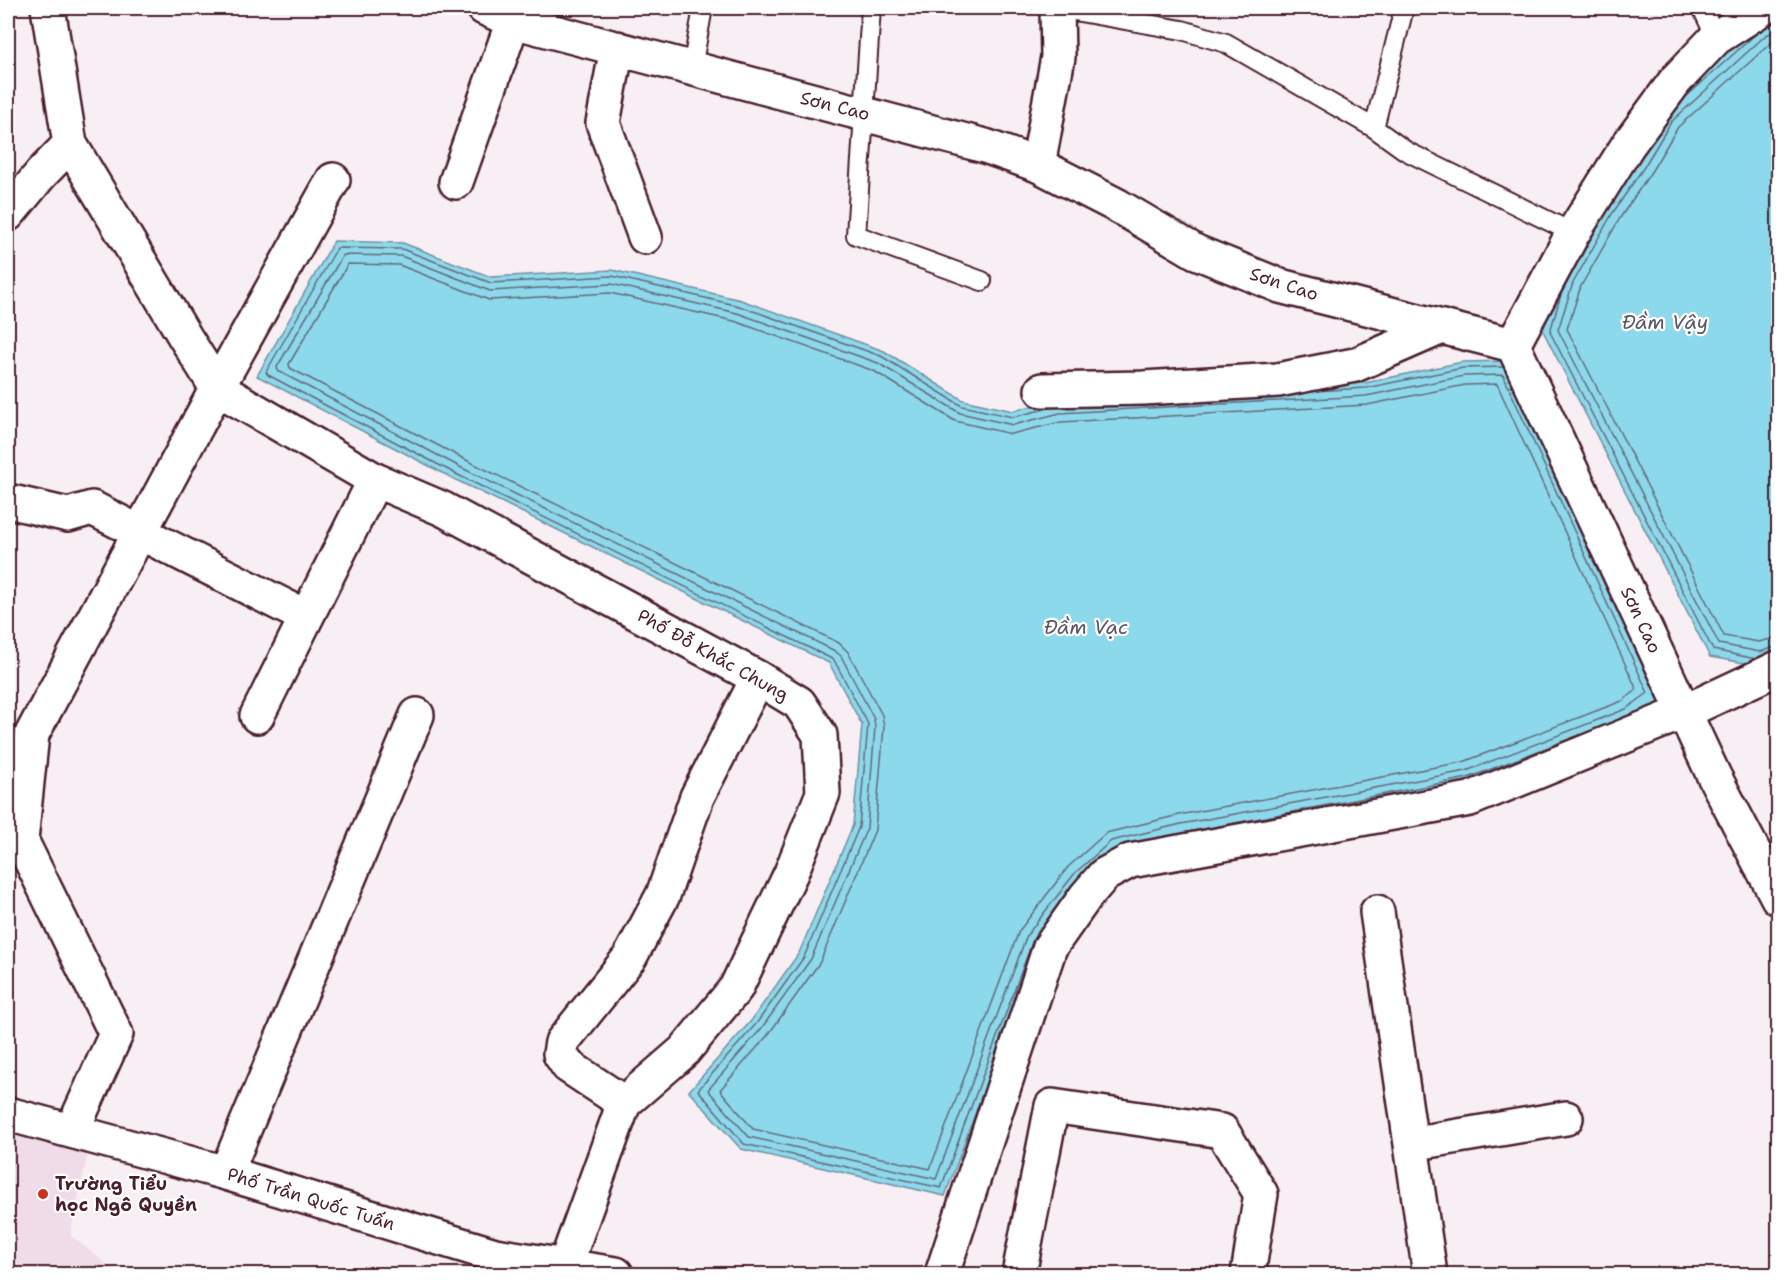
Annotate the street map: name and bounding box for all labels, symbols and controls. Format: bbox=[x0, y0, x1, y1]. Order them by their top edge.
street label: Sơn Cao bbox=[798, 86, 872, 126]
street label: Sơn Cao bbox=[1247, 262, 1321, 306]
water label: Đầm Vậy bbox=[1622, 309, 1708, 335]
street label: Sơn Cao bbox=[1615, 583, 1667, 657]
street label: Phố Đỗ Khắc Chung bbox=[633, 603, 793, 707]
water label: Đầm Vạc bbox=[1044, 614, 1128, 640]
street label: Phố Trần Quốc Tuấn bbox=[224, 1162, 398, 1236]
place label: Trường Tiểu học Ngô Quyền bbox=[55, 1172, 197, 1217]
marker: Trường Tiểu học Ngô Quyền bbox=[36, 1187, 50, 1201]

